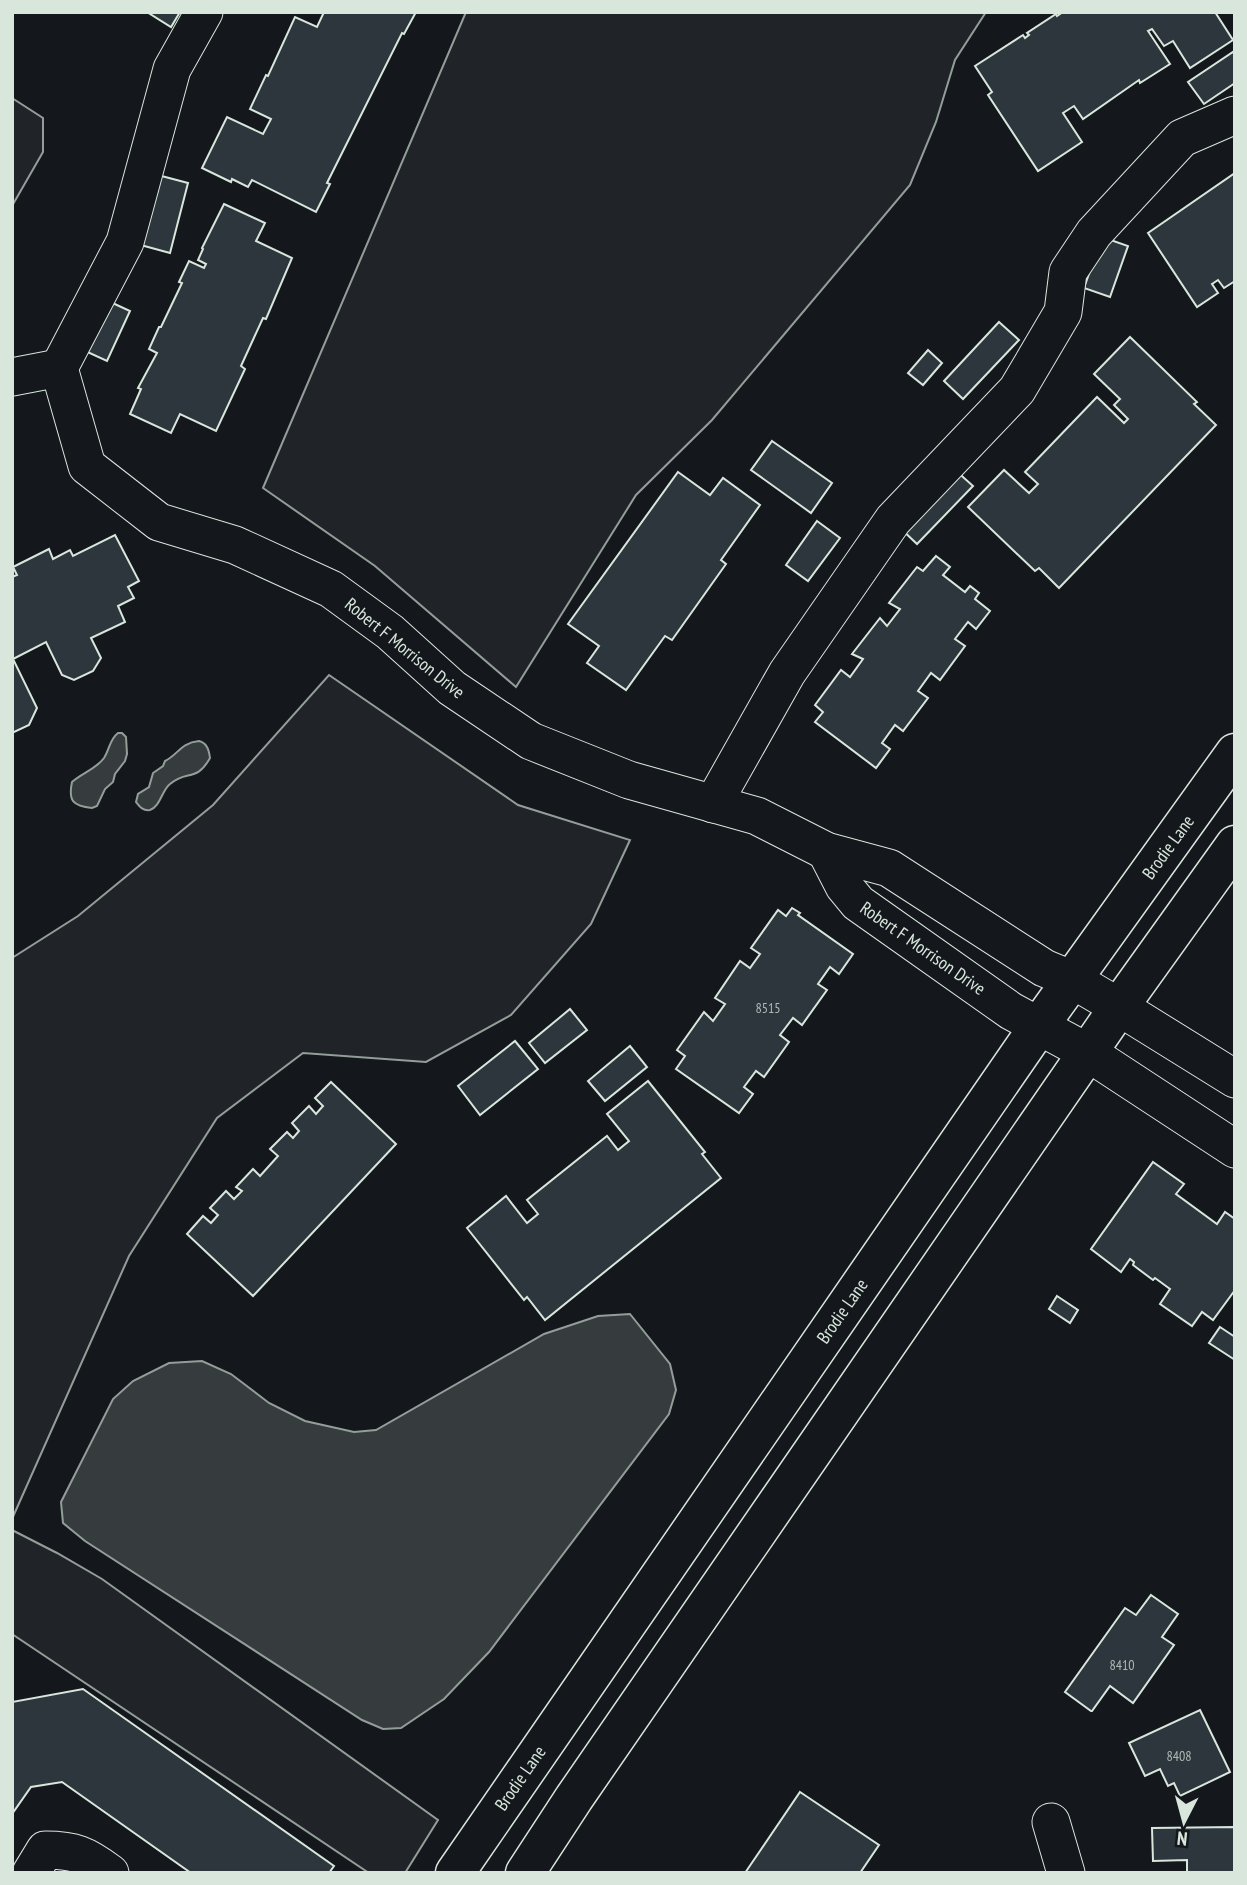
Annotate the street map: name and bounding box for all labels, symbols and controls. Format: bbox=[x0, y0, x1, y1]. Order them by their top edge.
street label: Robert F Morrison Drive bbox=[340, 593, 470, 703]
street label: Brodie Lane bbox=[1137, 810, 1199, 884]
street label: Robert F Morrison Drive bbox=[856, 896, 990, 1000]
house number: 8515 bbox=[755, 999, 781, 1017]
street label: Brodie Lane bbox=[811, 1274, 873, 1348]
house number: 8410 bbox=[1109, 1656, 1135, 1674]
street label: Brodie Lane bbox=[489, 1741, 551, 1815]
house number: 8408 bbox=[1166, 1747, 1192, 1765]
north arrow bbox=[1149, 1787, 1219, 1857]
text: N bbox=[1176, 1826, 1189, 1851]

